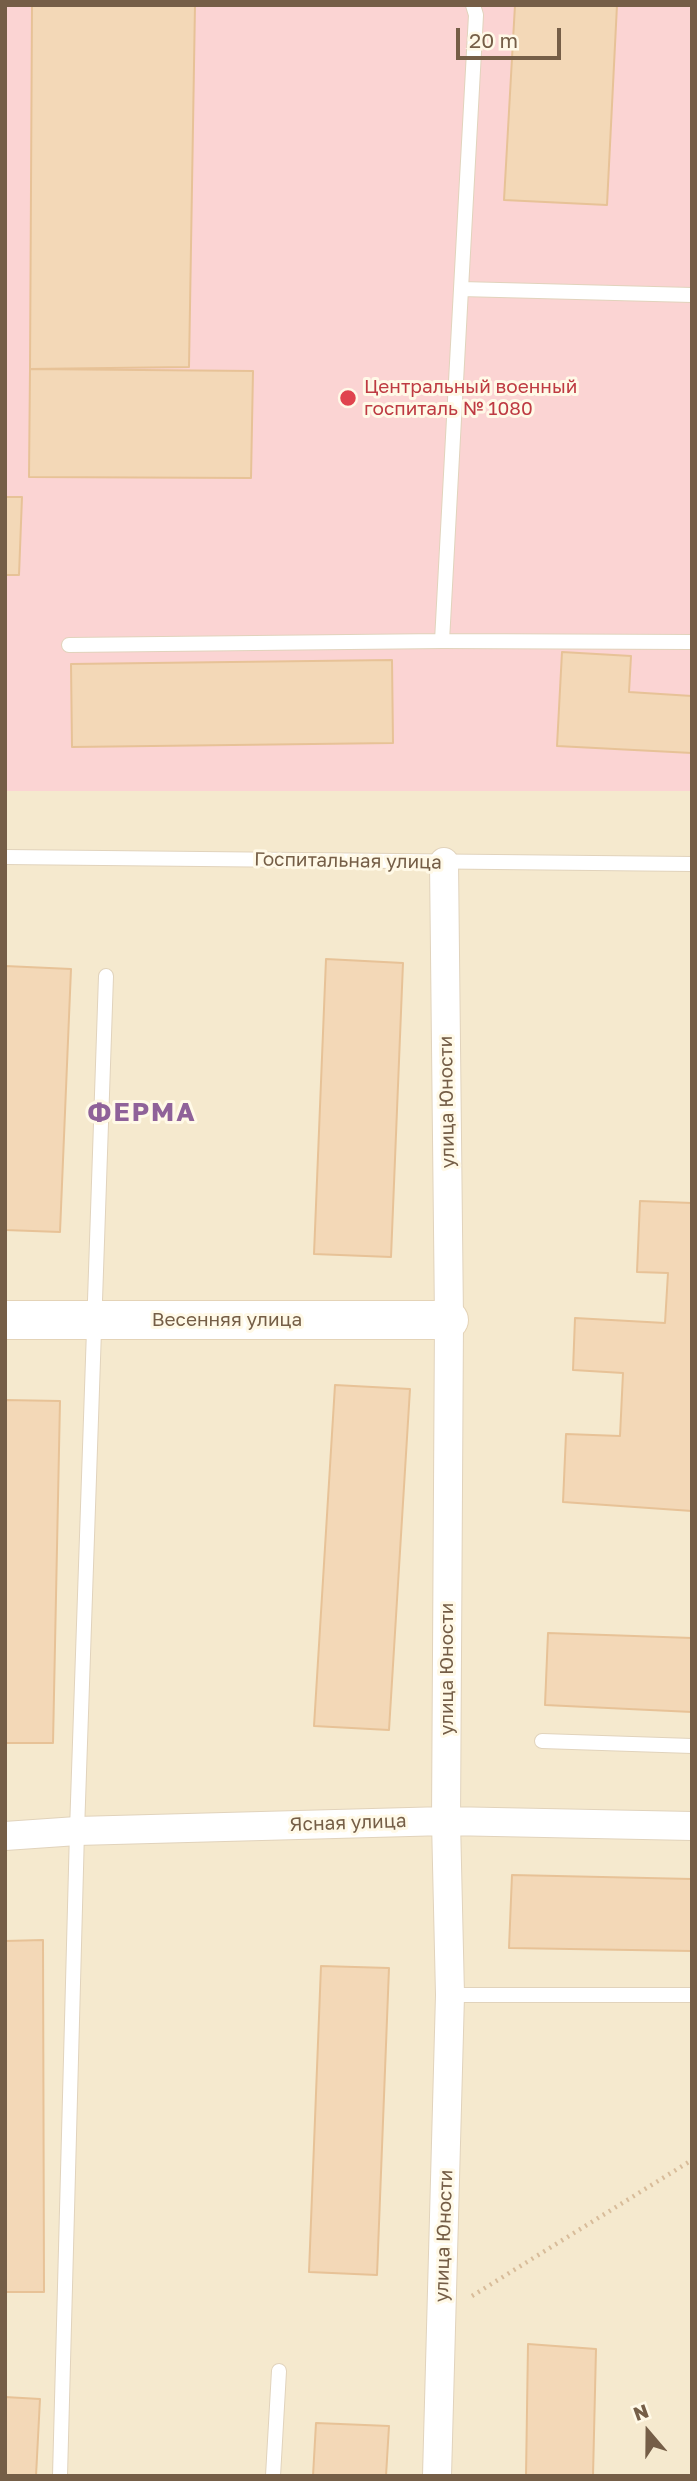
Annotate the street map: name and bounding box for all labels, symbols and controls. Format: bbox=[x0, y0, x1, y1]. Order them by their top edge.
scale bar bbox=[459, 14, 564, 58]
text: 20 m bbox=[469, 27, 518, 53]
place label: Центральный военный госпиталь № 1080 bbox=[364, 376, 577, 420]
marker: Центральный военный госпиталь № 1080 bbox=[338, 388, 358, 408]
street label: Госпитальная улица bbox=[254, 848, 442, 874]
street label: улица Юности bbox=[434, 1035, 460, 1169]
district label: ФЕРМА bbox=[88, 1097, 196, 1129]
street label: Весенняя улица bbox=[152, 1309, 302, 1331]
street label: улица Юности bbox=[436, 1603, 458, 1735]
street label: Ясная улица bbox=[289, 1810, 407, 1836]
street label: улица Юности bbox=[430, 2169, 458, 2303]
north arrow bbox=[613, 2397, 683, 2467]
text: N bbox=[630, 2399, 651, 2425]

